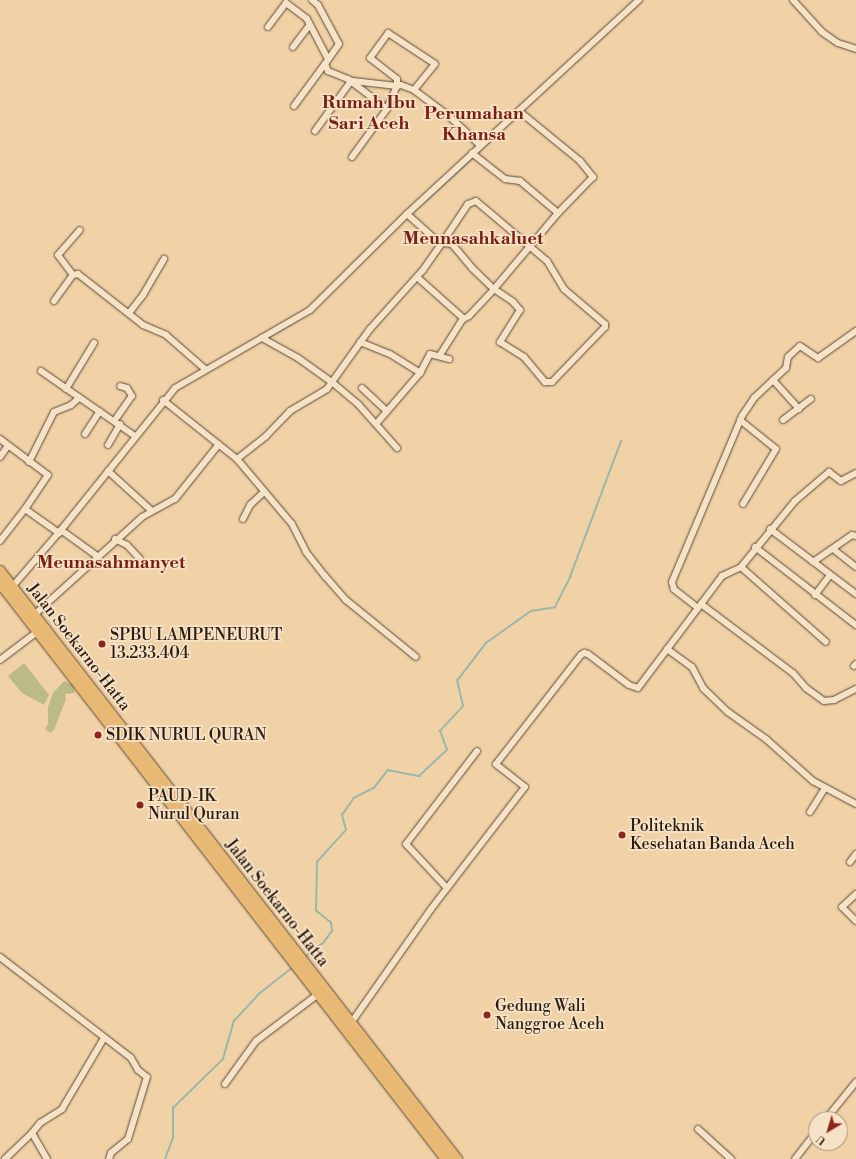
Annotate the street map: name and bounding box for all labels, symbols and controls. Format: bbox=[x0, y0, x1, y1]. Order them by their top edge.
district label: Rumah Ibu Sari Aceh bbox=[322, 93, 416, 136]
district label: Perumahan Khansa bbox=[424, 104, 524, 146]
district label: Meunasahkaluet bbox=[403, 228, 543, 250]
district label: Meunasahmanyet bbox=[37, 552, 185, 574]
street label: Jalan Soekarno-Hatta bbox=[23, 579, 135, 715]
place label: SPBU LAMPENEURUT 13.233.404 bbox=[110, 625, 282, 663]
marker: SPBU LAMPENEURUT 13.233.404 bbox=[97, 639, 107, 649]
place label: SDIK NURUL QURAN bbox=[106, 725, 266, 745]
marker: SDIK NURUL QURAN bbox=[93, 730, 103, 740]
place label: PAUD-IK Nurul Quran bbox=[148, 786, 239, 824]
marker: PAUD-IK Nurul Quran bbox=[135, 800, 145, 810]
place label: Politeknik Kesehatan Banda Aceh bbox=[630, 816, 795, 854]
marker: Politeknik Kesehatan Banda Aceh bbox=[617, 830, 627, 840]
street label: Jalan Soekarno-Hatta bbox=[221, 835, 333, 971]
place label: Gedung Wali Nanggroe Aceh bbox=[495, 996, 605, 1034]
marker: Gedung Wali Nanggroe Aceh bbox=[482, 1010, 492, 1020]
north arrow bbox=[808, 1111, 848, 1151]
text: U bbox=[814, 1132, 829, 1148]

